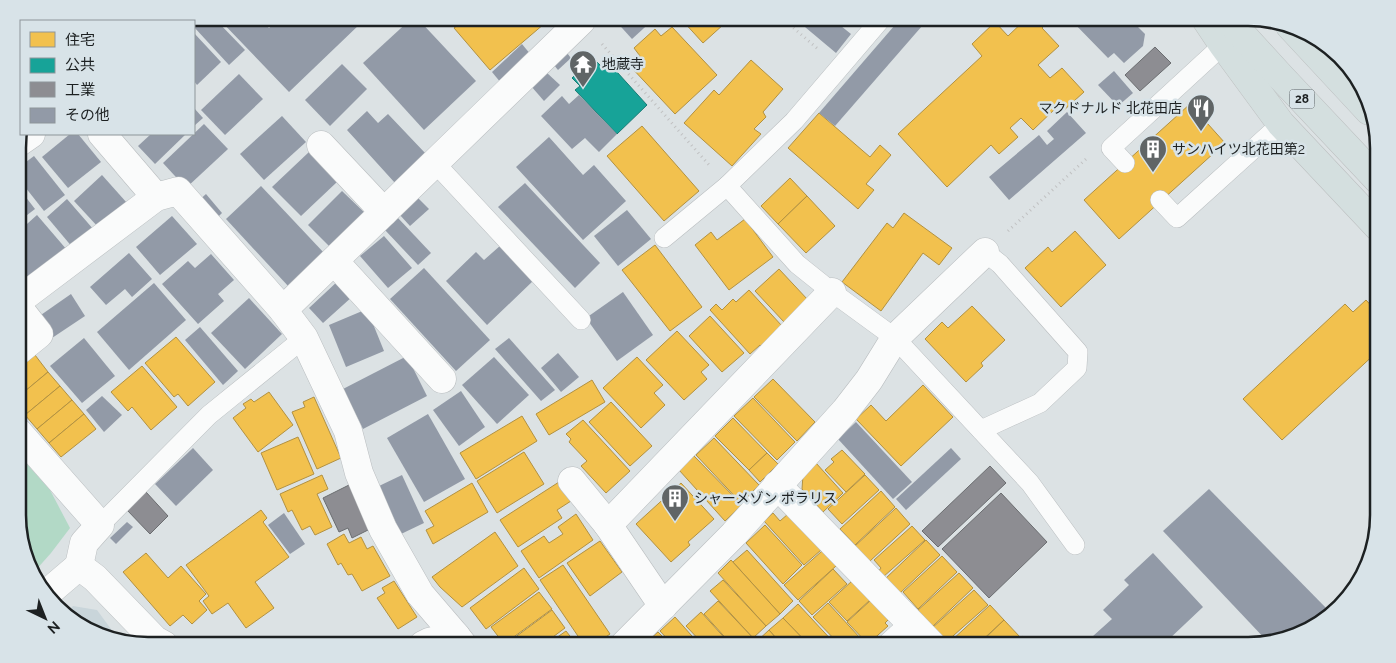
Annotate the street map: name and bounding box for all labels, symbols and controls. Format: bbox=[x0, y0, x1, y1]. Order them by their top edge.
legend bbox=[20, 20, 195, 135]
text: 住宅 bbox=[65, 31, 95, 49]
temple icon: 地蔵寺 bbox=[568, 49, 598, 88]
text: 公共 bbox=[65, 56, 95, 74]
place label: 地蔵寺 bbox=[602, 56, 644, 72]
text: 工業 bbox=[65, 81, 95, 99]
road number: 28 bbox=[1290, 90, 1314, 108]
restaurant icon: マクドナルド 北花田店 bbox=[1186, 93, 1216, 132]
place label: マクドナルド 北花田店 bbox=[1038, 100, 1182, 116]
text: その他 bbox=[65, 106, 110, 124]
building icon: サンハイツ北花田第2 bbox=[1138, 134, 1168, 173]
place label: サンハイツ北花田第2 bbox=[1172, 141, 1305, 157]
building icon: シャーメゾン ポラリス bbox=[660, 483, 690, 522]
place label: シャーメゾン ポラリス bbox=[694, 490, 837, 506]
north arrow bbox=[20, 593, 70, 643]
text: N bbox=[45, 618, 63, 637]

